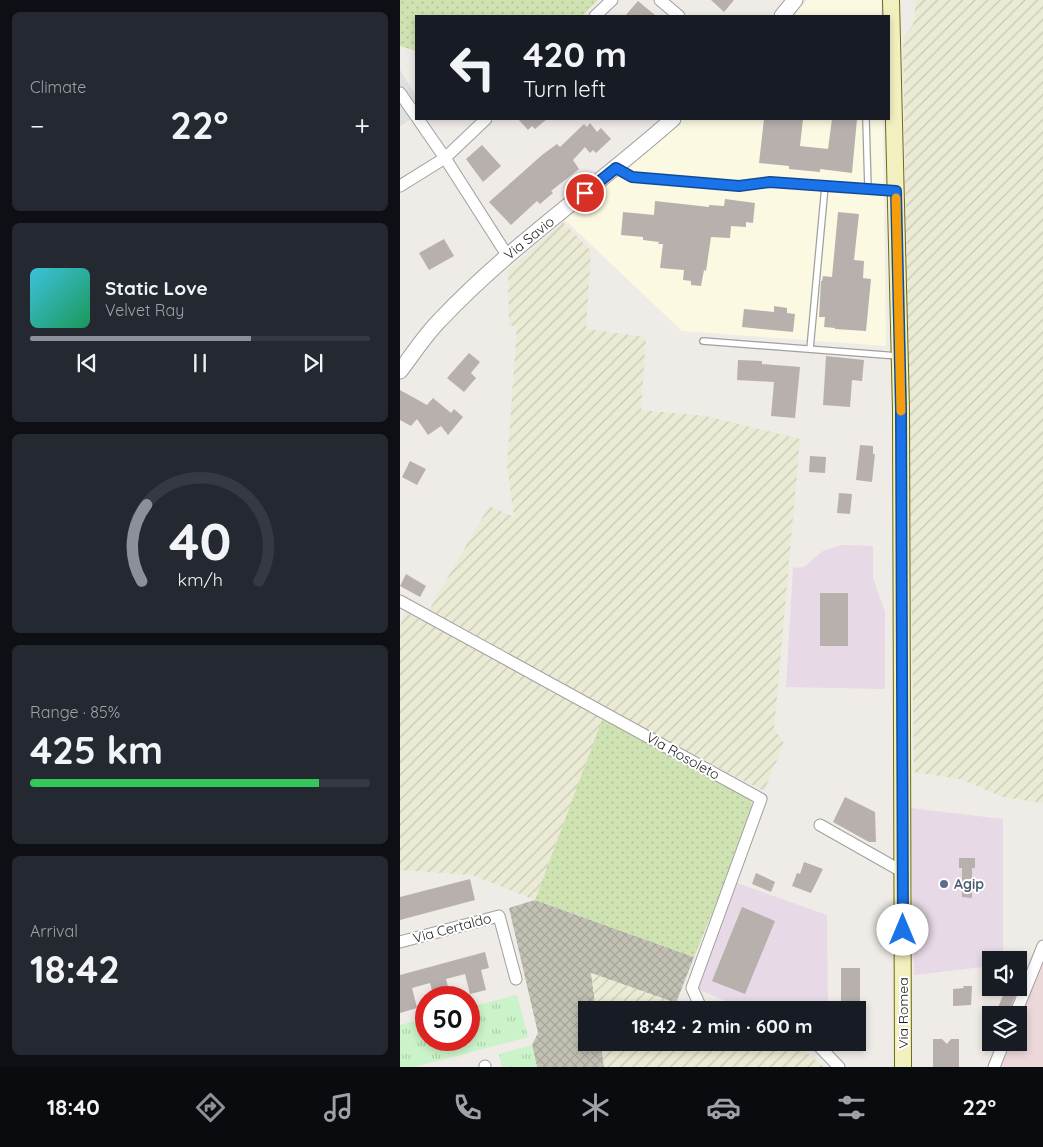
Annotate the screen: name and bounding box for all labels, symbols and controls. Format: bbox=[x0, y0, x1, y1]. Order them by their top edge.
text: 420 m bbox=[523, 32, 627, 76]
icon: left bbox=[440, 35, 505, 100]
text: Turn left bbox=[523, 75, 606, 103]
text: Climate bbox=[30, 77, 86, 97]
text: 22° bbox=[170, 101, 228, 149]
text: − bbox=[30, 108, 45, 143]
text: + bbox=[354, 108, 370, 143]
pin bbox=[564, 172, 606, 214]
icon: arrive bbox=[571, 179, 599, 207]
street label: Via Savio bbox=[500, 212, 558, 264]
text: Static Love bbox=[105, 276, 208, 300]
text: Velvet Ray bbox=[105, 300, 184, 320]
icon: previous bbox=[73, 349, 101, 377]
icon: pause bbox=[186, 349, 214, 377]
icon: next bbox=[299, 349, 327, 377]
text: 40 bbox=[169, 508, 231, 573]
text: km/h bbox=[177, 568, 223, 590]
text: Range · 85% bbox=[30, 702, 120, 722]
text: 425 km bbox=[30, 726, 163, 774]
street label: Via Rosoleto bbox=[643, 728, 723, 784]
place label: Agip bbox=[954, 875, 984, 893]
marker: Agip bbox=[938, 878, 950, 890]
position arrow bbox=[876, 903, 928, 955]
street label: Via Certaldo bbox=[411, 909, 493, 947]
text: Arrival bbox=[30, 921, 78, 941]
text: 18:42 bbox=[30, 945, 120, 993]
map controls bbox=[982, 951, 1027, 1051]
button: sound bbox=[982, 951, 1027, 996]
street label: Via Romea bbox=[894, 977, 912, 1049]
speed limit sign: 50 bbox=[415, 986, 480, 1051]
button: layers bbox=[982, 1006, 1027, 1051]
text: 18:42 · 2 min · 600 m bbox=[632, 1014, 812, 1038]
icon: directions bbox=[193, 1090, 228, 1125]
icon: music bbox=[321, 1090, 356, 1125]
icon: phone bbox=[450, 1090, 485, 1125]
icon: climate bbox=[578, 1090, 613, 1125]
icon: car bbox=[706, 1090, 741, 1125]
icon: filters bbox=[834, 1090, 869, 1125]
text: 18:40 bbox=[47, 1093, 100, 1121]
text: 22° bbox=[963, 1093, 996, 1121]

